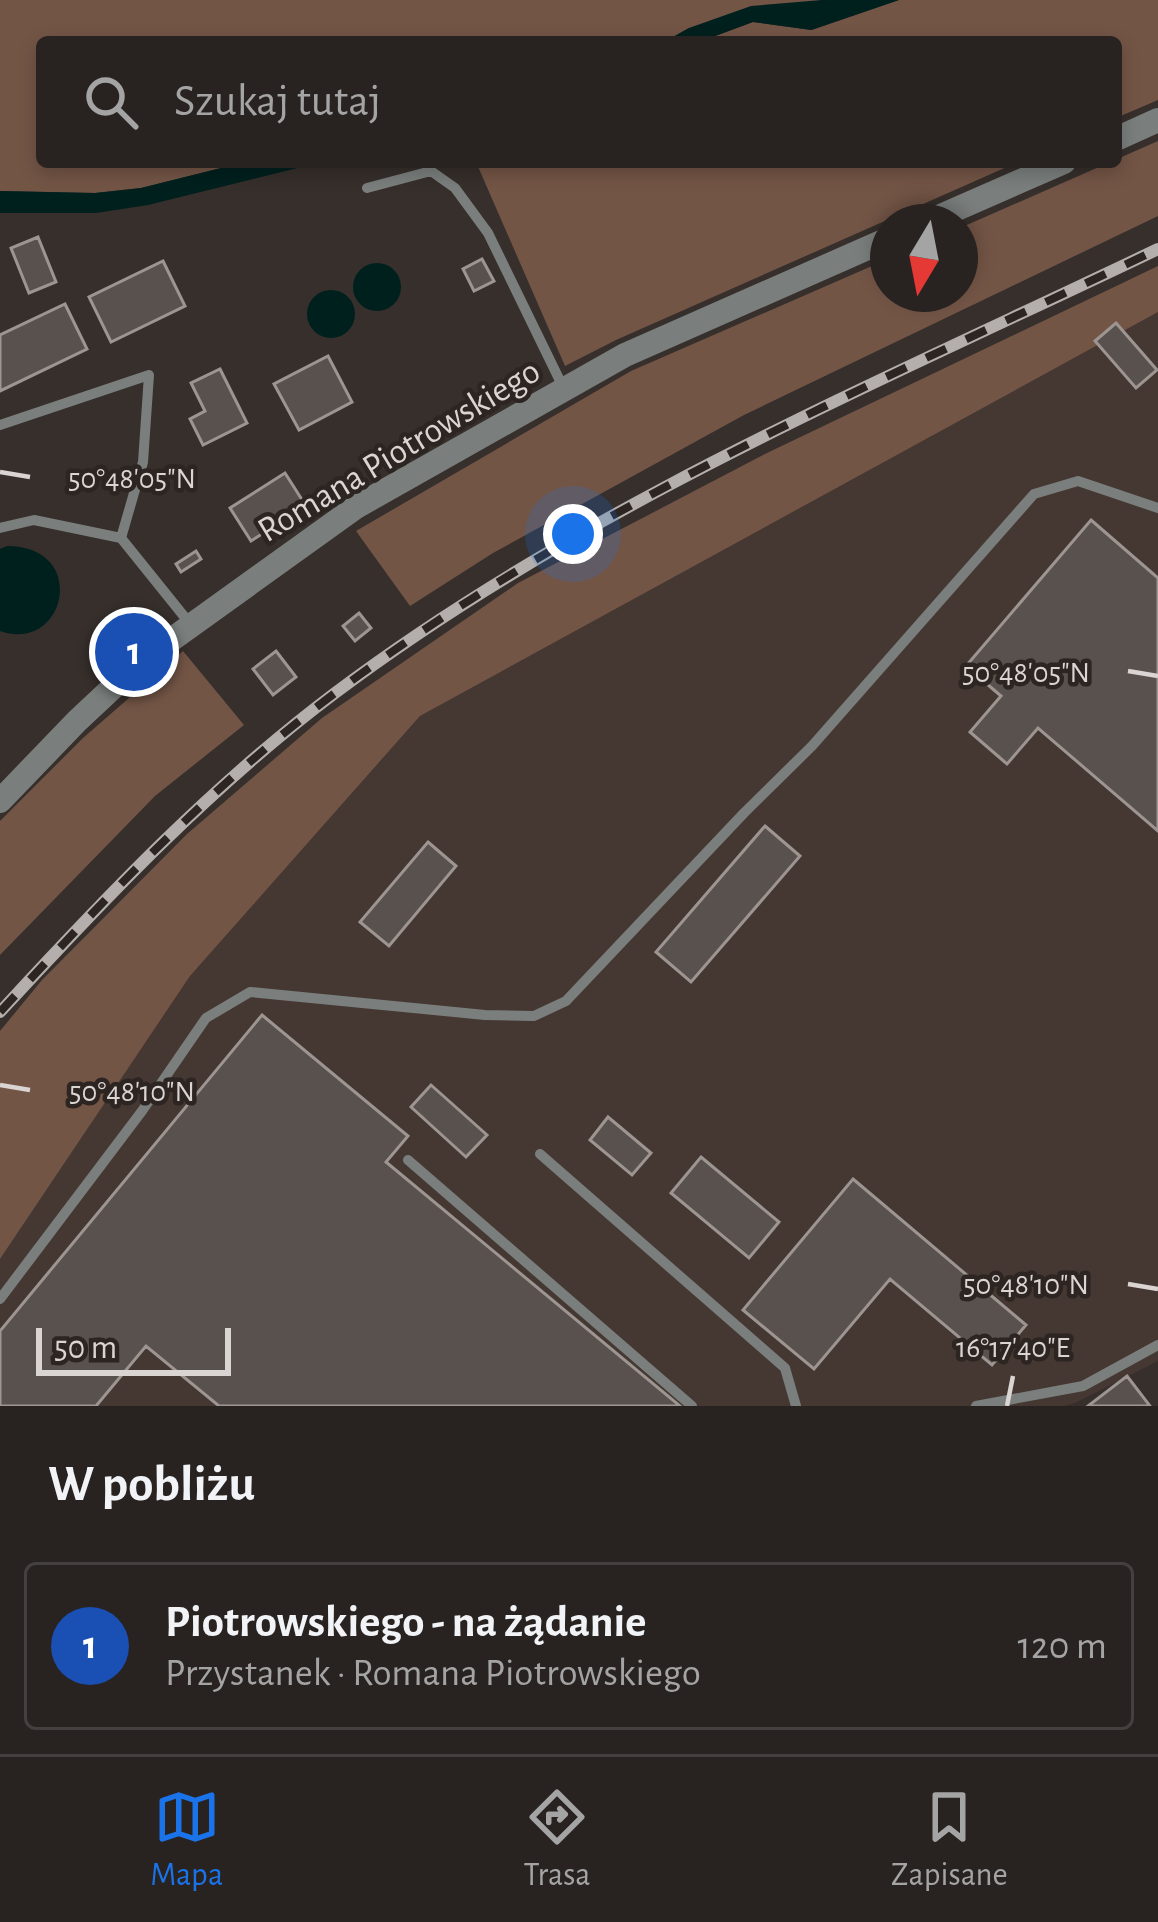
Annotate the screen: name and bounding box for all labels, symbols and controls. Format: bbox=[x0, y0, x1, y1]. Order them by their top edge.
search box bbox=[36, 36, 1122, 168]
icon: search bbox=[78, 69, 144, 135]
text: Szukaj tutaj bbox=[174, 79, 381, 124]
north arrow bbox=[870, 204, 978, 312]
street label: Romana Piotrowskiego bbox=[252, 352, 546, 549]
text: 50°48'05"N bbox=[68, 464, 196, 494]
your location bbox=[543, 504, 603, 564]
pin: 1 bbox=[95, 607, 173, 697]
text: 50°48'05"N bbox=[962, 658, 1090, 688]
text: 50°48'10"N bbox=[69, 1077, 195, 1107]
text: 50°48'10"N bbox=[963, 1270, 1089, 1300]
scale bar bbox=[36, 1322, 231, 1375]
text: 50 m bbox=[54, 1332, 117, 1365]
text: 16°17'40"E bbox=[956, 1333, 1070, 1363]
text: W pobliżu bbox=[48, 1459, 255, 1510]
text: Piotrowskiego - na żądanie bbox=[165, 1600, 647, 1645]
text: 1 bbox=[83, 1627, 97, 1666]
text: 120 m bbox=[1018, 1627, 1107, 1666]
text: Przystanek · Romana Piotrowskiego bbox=[165, 1654, 701, 1693]
tab: Mapa bbox=[150, 1784, 223, 1896]
tab: Trasa bbox=[524, 1784, 591, 1896]
tab: Zapisane bbox=[891, 1784, 1008, 1896]

